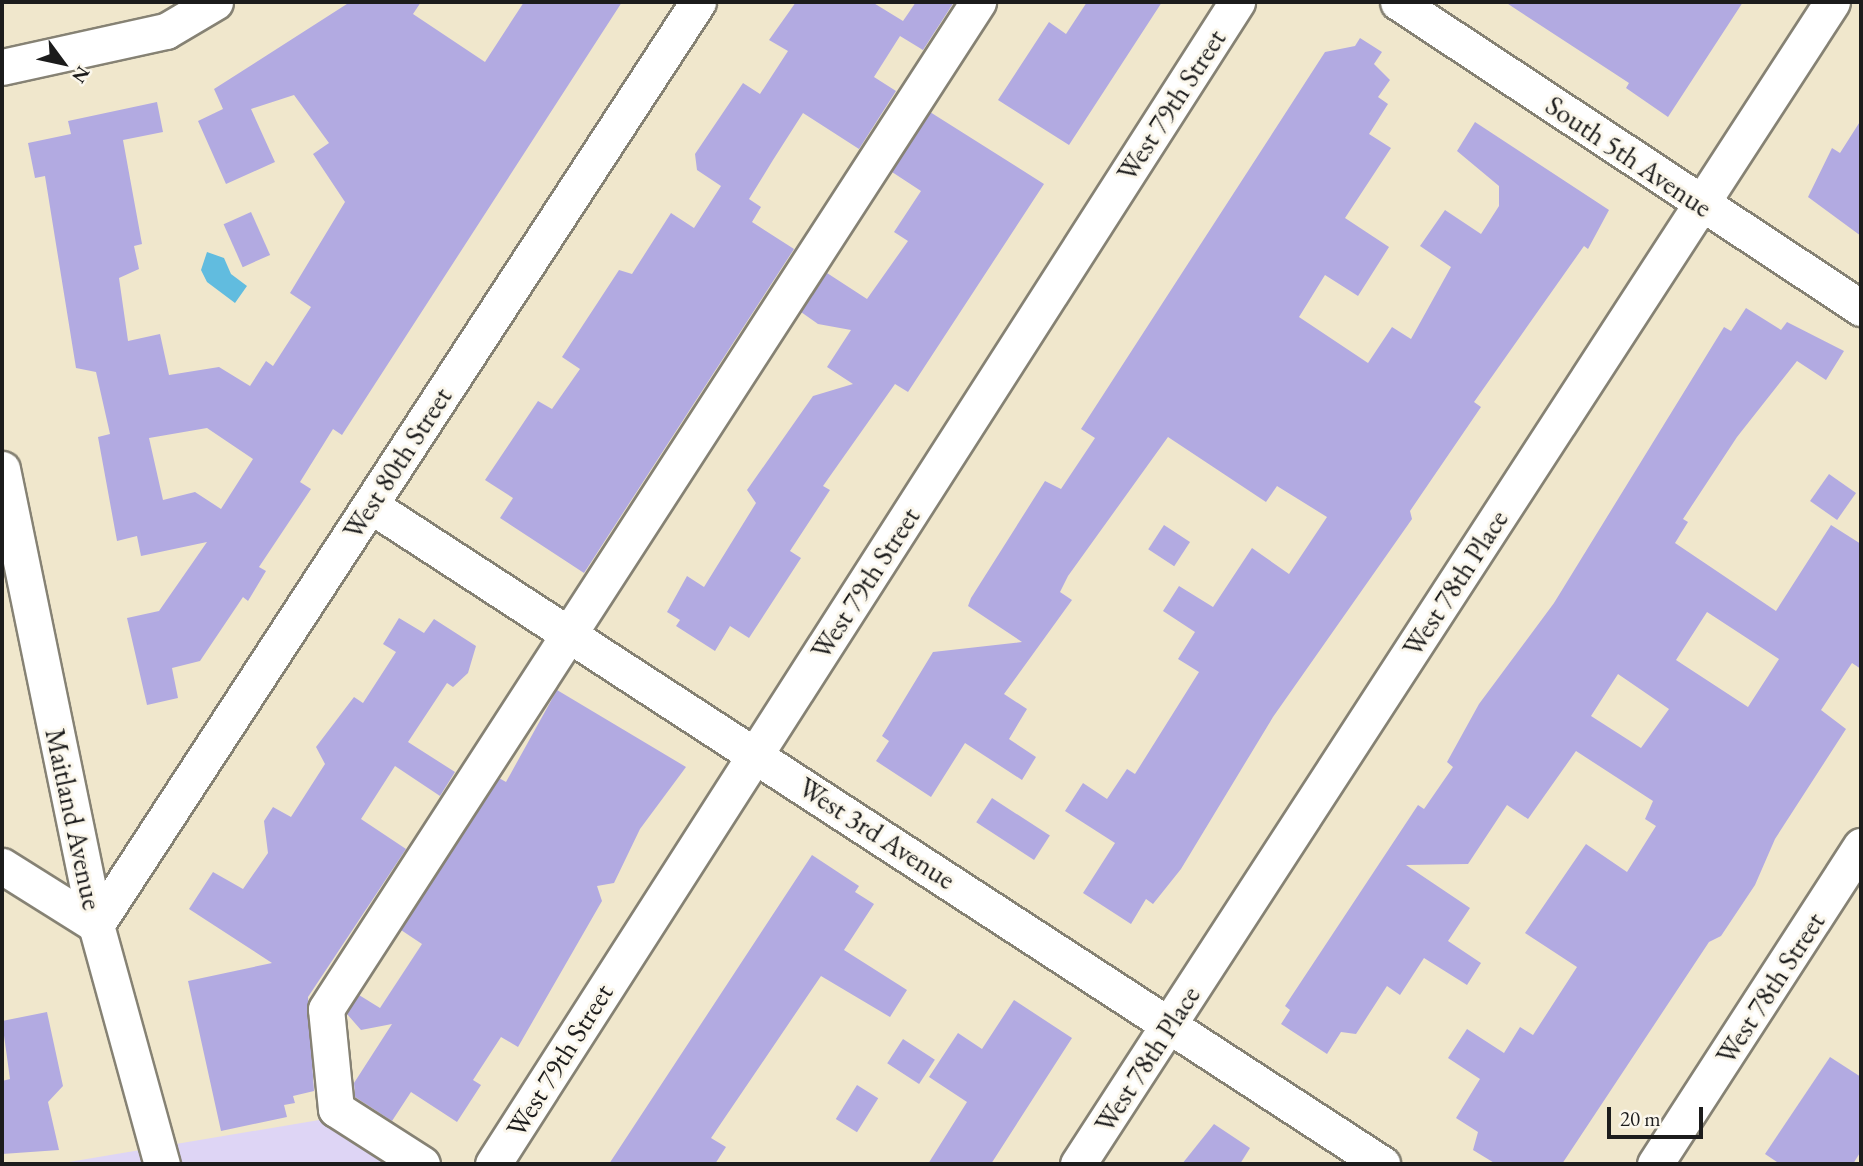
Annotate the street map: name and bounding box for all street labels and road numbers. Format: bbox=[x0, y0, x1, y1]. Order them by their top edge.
street label: West 79th Street bbox=[1109, 23, 1233, 187]
street label: South 5th Avenue bbox=[1540, 88, 1718, 224]
street label: West 80th Street bbox=[335, 381, 459, 545]
street label: West 79th Street bbox=[803, 501, 927, 665]
street label: West 78th Place bbox=[1395, 503, 1515, 663]
street label: Maitland Avenue bbox=[38, 725, 110, 913]
street label: West 3rd Avenue bbox=[792, 770, 962, 896]
street label: West 78th Street bbox=[1708, 906, 1832, 1070]
street label: West 79th Street bbox=[499, 977, 619, 1143]
street label: West 78th Place bbox=[1087, 979, 1207, 1139]

